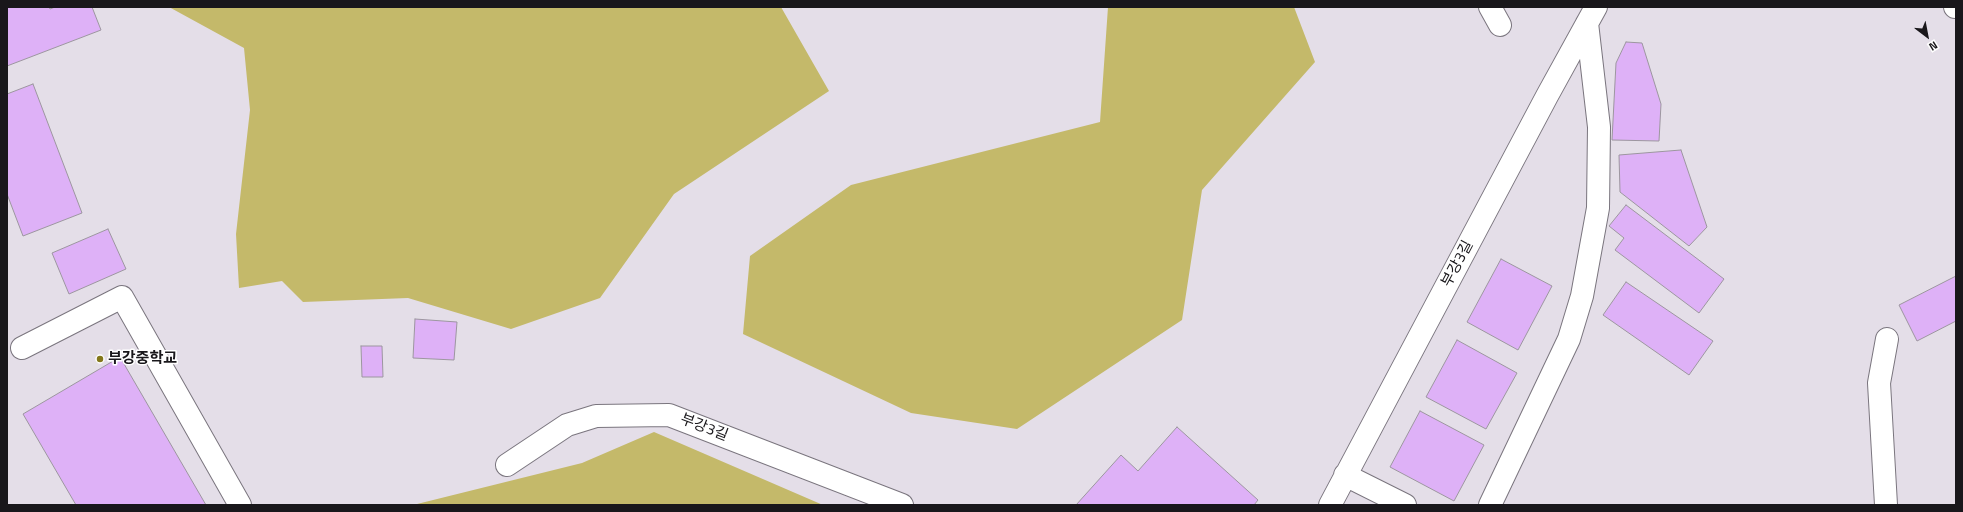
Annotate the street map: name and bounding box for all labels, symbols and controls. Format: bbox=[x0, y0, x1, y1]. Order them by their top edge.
north arrow bbox=[1907, 16, 1947, 56]
text: N bbox=[1926, 37, 1941, 55]
street label: 부강3길 bbox=[1438, 238, 1478, 290]
place label: 부강중학교 bbox=[108, 350, 177, 368]
marker: 부강중학교 bbox=[95, 354, 105, 364]
street label: 부강3길 bbox=[678, 411, 730, 445]

